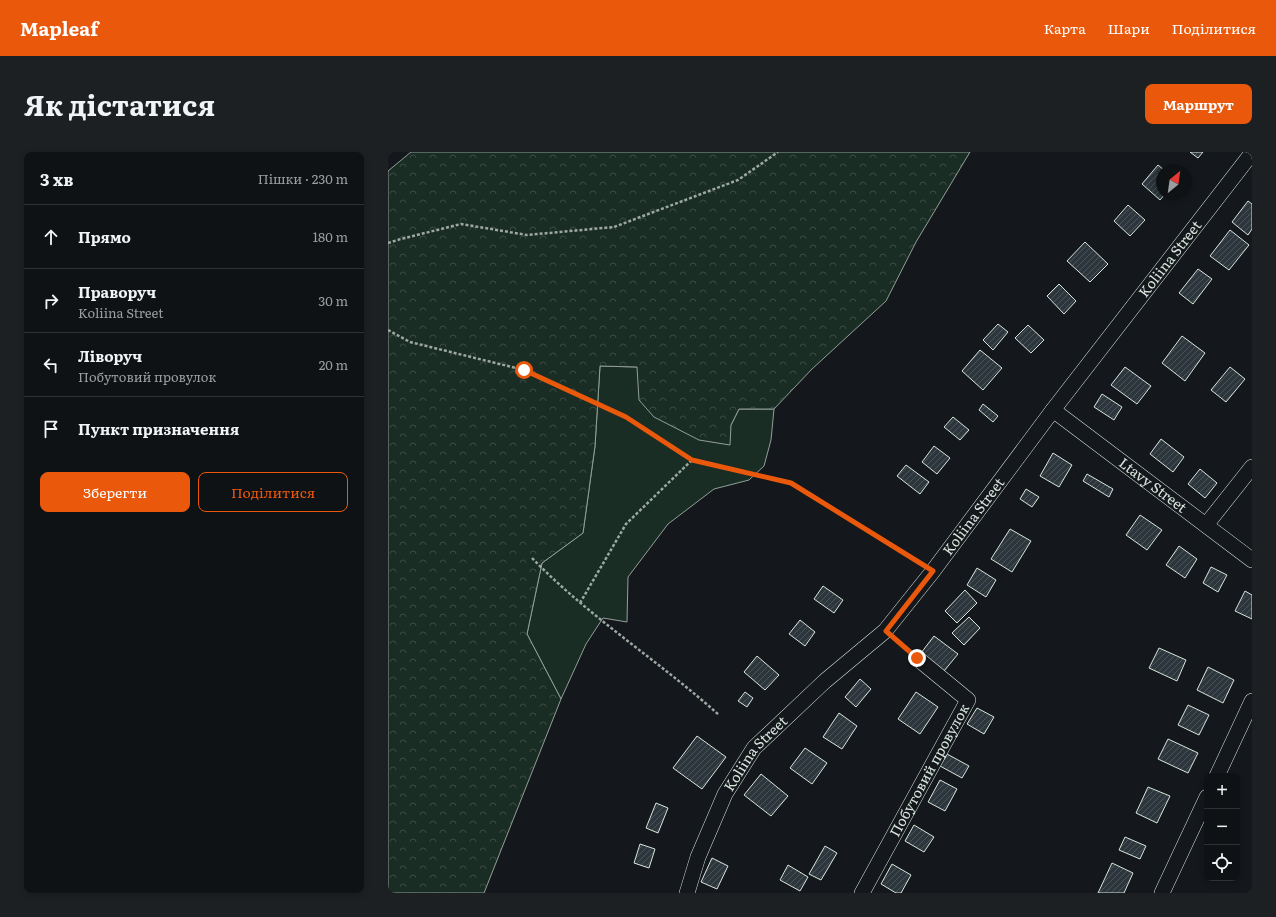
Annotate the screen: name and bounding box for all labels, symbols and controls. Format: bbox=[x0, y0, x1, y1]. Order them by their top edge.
text: Mapleaf bbox=[20, 14, 98, 42]
text: Карта bbox=[1044, 18, 1086, 38]
text: Шари bbox=[1108, 18, 1150, 38]
text: Поділитися bbox=[1172, 18, 1256, 38]
text: Як дістатися bbox=[24, 83, 215, 125]
button: Маршрут bbox=[1145, 84, 1252, 124]
north arrow bbox=[1156, 164, 1192, 200]
text: 3 хв bbox=[40, 166, 73, 191]
text: Пішки · 230 m bbox=[258, 169, 348, 188]
street label: Koliina Street bbox=[1133, 216, 1205, 301]
text: Прямо bbox=[78, 225, 131, 248]
icon: ahead bbox=[40, 226, 62, 248]
text: 180 m bbox=[313, 227, 348, 246]
text: Праворуч bbox=[78, 280, 156, 303]
icon: right bbox=[40, 290, 62, 312]
text: 30 m bbox=[318, 291, 348, 310]
text: Koliina Street bbox=[78, 303, 163, 322]
text: Ліворуч bbox=[78, 344, 142, 367]
icon: left bbox=[40, 354, 62, 376]
text: 20 m bbox=[319, 355, 348, 374]
route start bbox=[515, 361, 533, 379]
text: Побутовий провулок bbox=[78, 367, 216, 386]
text: Пункт призначення bbox=[78, 417, 239, 440]
icon: arrive bbox=[40, 418, 62, 440]
street label: Ltavy Street bbox=[1115, 452, 1192, 517]
button: Зберегти bbox=[40, 472, 190, 512]
button: Поділитися bbox=[198, 472, 348, 512]
street label: Koliina Street bbox=[937, 473, 1008, 559]
route end bbox=[908, 649, 926, 667]
street label: Побутовий провулок bbox=[884, 699, 973, 840]
street label: Koliina Street bbox=[718, 711, 791, 795]
map controls bbox=[1204, 773, 1240, 881]
button: + bbox=[1204, 773, 1240, 809]
button: − bbox=[1204, 809, 1240, 845]
button: locate bbox=[1204, 845, 1240, 881]

